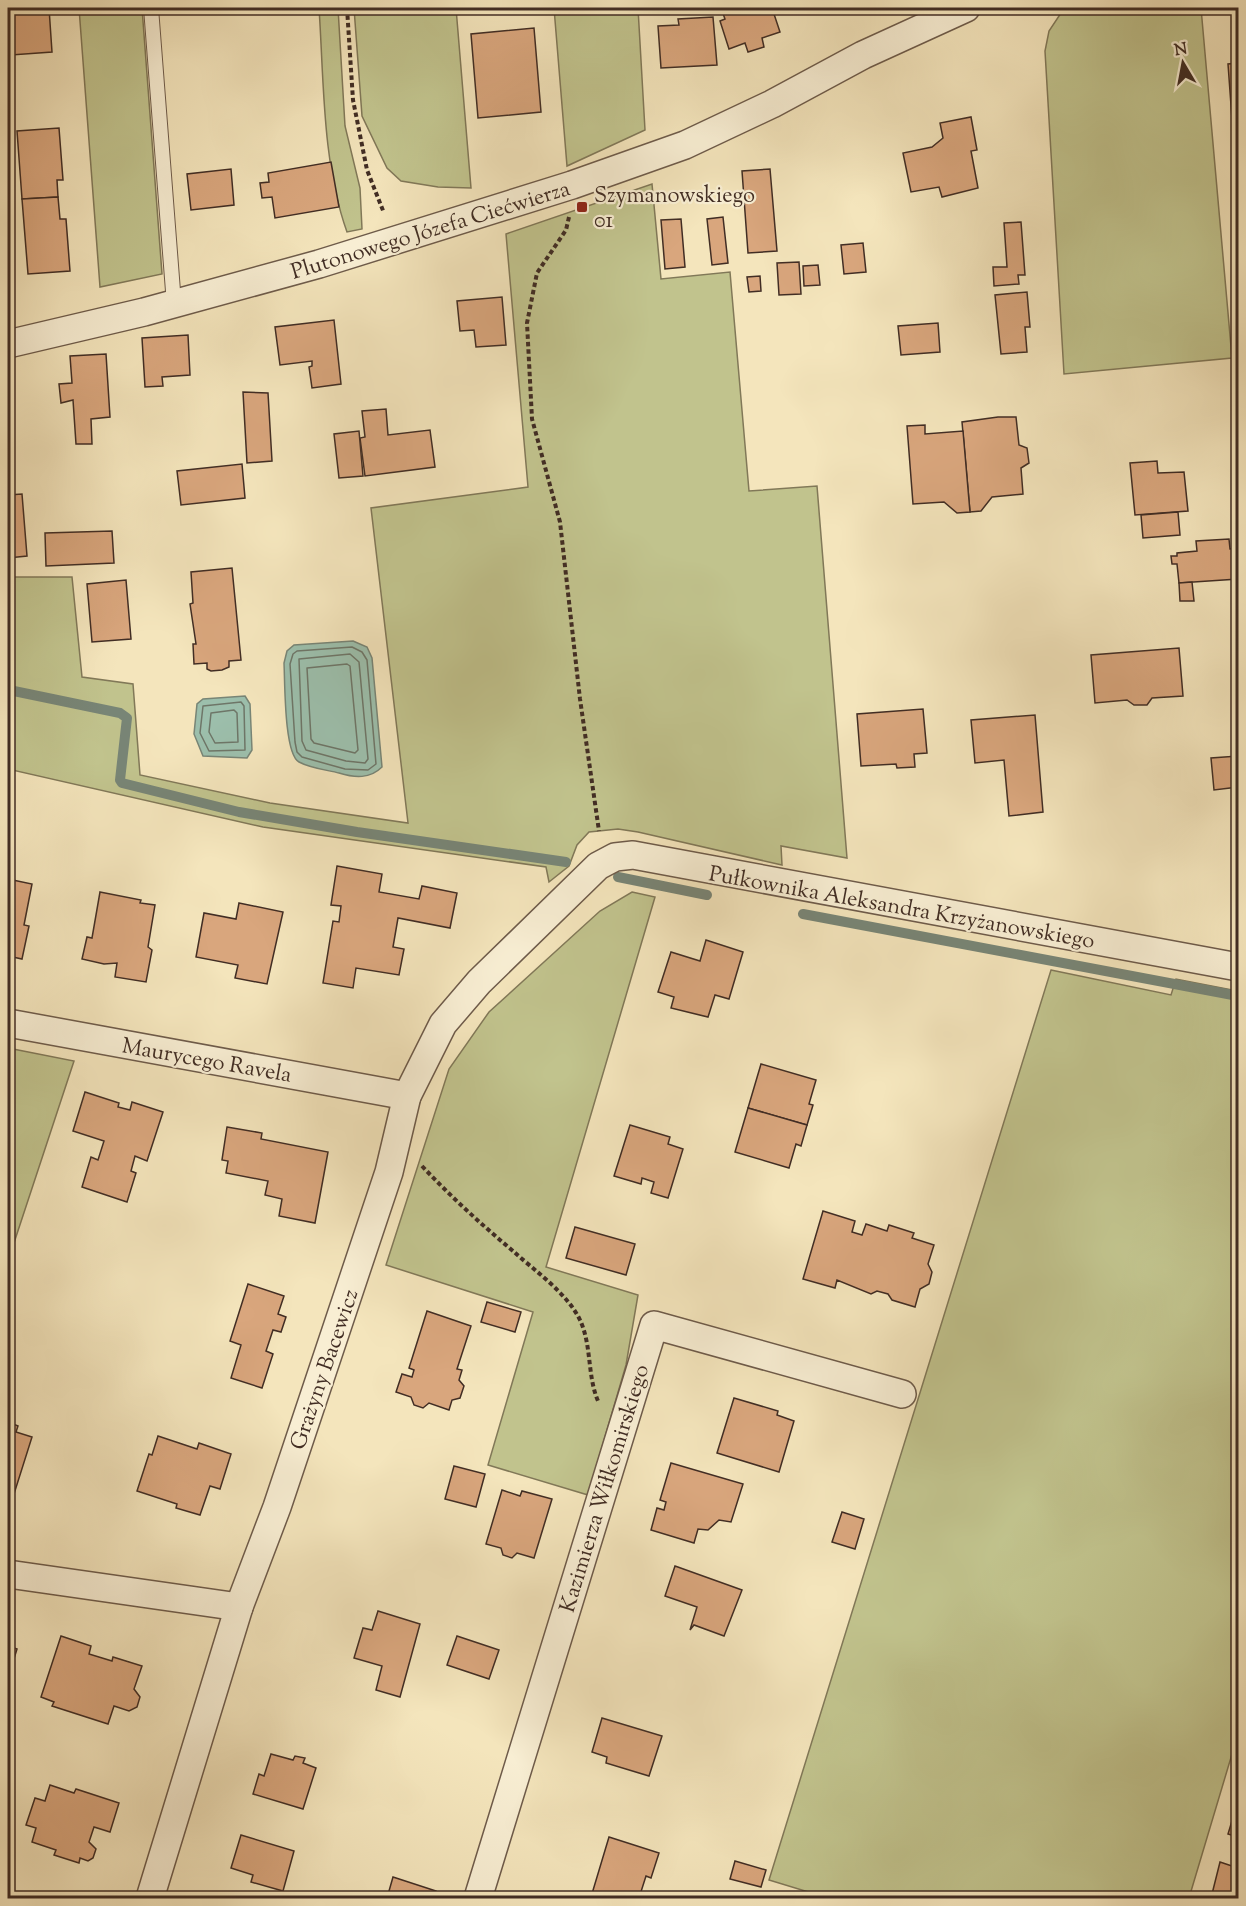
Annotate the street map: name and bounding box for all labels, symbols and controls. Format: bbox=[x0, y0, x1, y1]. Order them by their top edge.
north arrow bbox=[1153, 33, 1213, 93]
text: N bbox=[1173, 38, 1189, 63]
street label: Plutonowego Józefa Ciećwierza bbox=[287, 174, 574, 290]
place label: Szymanowskiego 01 bbox=[594, 181, 755, 238]
marker: Szymanowskiego 01 bbox=[575, 200, 589, 214]
street label: Pułkownika Aleksandra Krzyżanowskiego bbox=[706, 859, 1097, 959]
street label: Maurycego Ravela bbox=[119, 1031, 294, 1093]
street label: Grażyny Bacewicz bbox=[283, 1285, 368, 1455]
street label: Kazimierza Wiłkomirskiego bbox=[553, 1361, 659, 1617]

